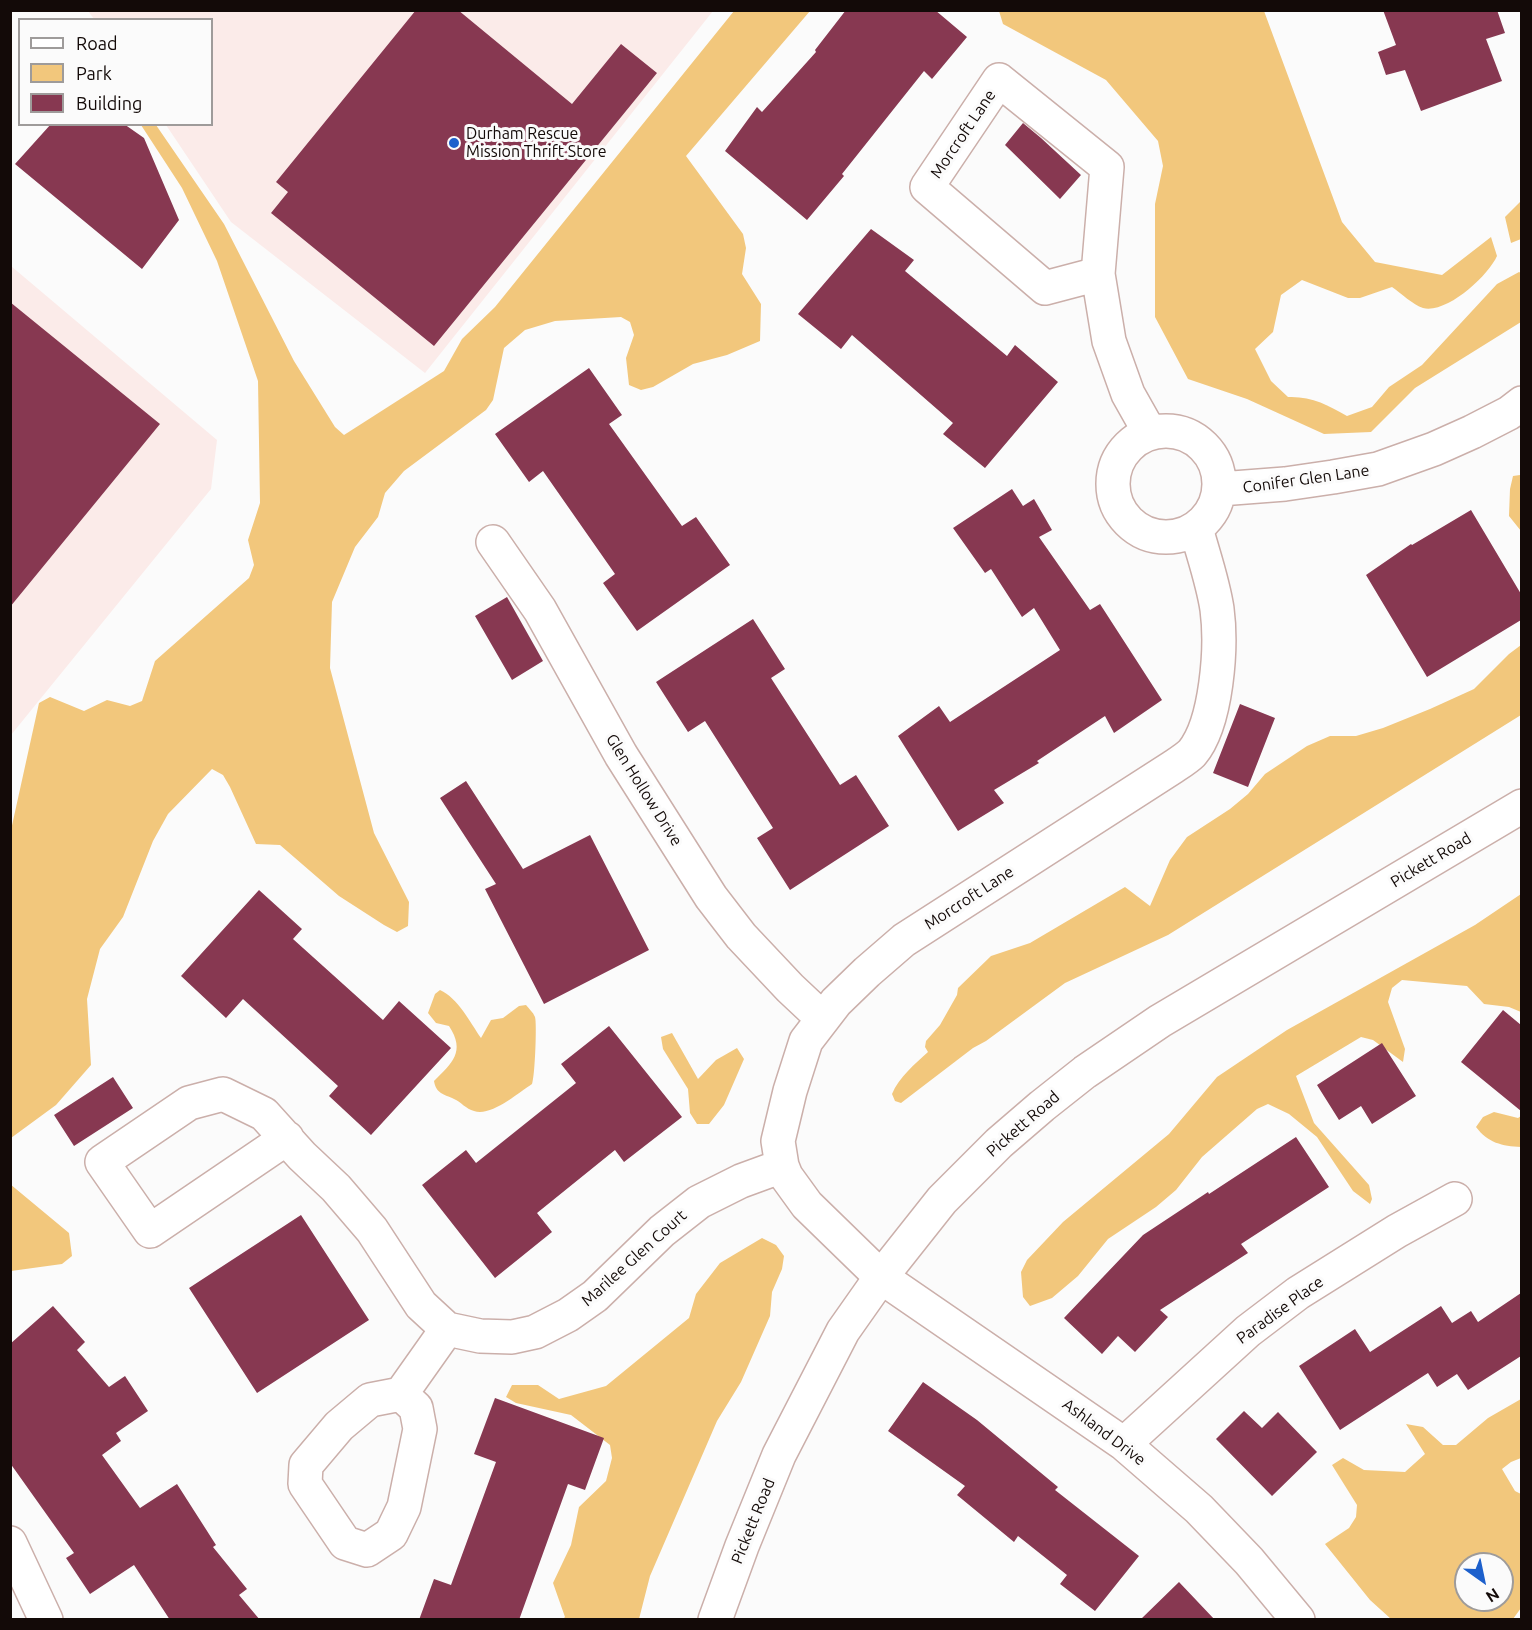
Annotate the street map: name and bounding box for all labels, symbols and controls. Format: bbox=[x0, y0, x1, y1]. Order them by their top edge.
legend bbox=[18, 18, 213, 126]
text: Road bbox=[76, 33, 118, 53]
text: Park bbox=[76, 63, 112, 83]
street label: Morcroft Lane bbox=[926, 86, 1000, 182]
text: Building bbox=[76, 93, 142, 113]
place label: Durham Rescue Mission Thrift Store bbox=[466, 124, 607, 162]
marker: Durham Rescue Mission Thrift Store bbox=[447, 136, 461, 150]
street label: Conifer Glen Lane bbox=[1241, 461, 1371, 497]
street label: Glen Hollow Drive bbox=[602, 730, 686, 850]
street label: Pickett Road bbox=[1387, 828, 1475, 892]
street label: Morcroft Lane bbox=[921, 862, 1017, 934]
street label: Pickett Road bbox=[982, 1087, 1064, 1161]
street label: Marilee Glen Court bbox=[578, 1206, 690, 1310]
street label: Paradise Place bbox=[1233, 1272, 1327, 1348]
street label: Ashland Drive bbox=[1059, 1395, 1149, 1469]
street label: Pickett Road bbox=[727, 1475, 779, 1567]
north arrow bbox=[1454, 1552, 1514, 1612]
text: N bbox=[1483, 1585, 1503, 1606]

